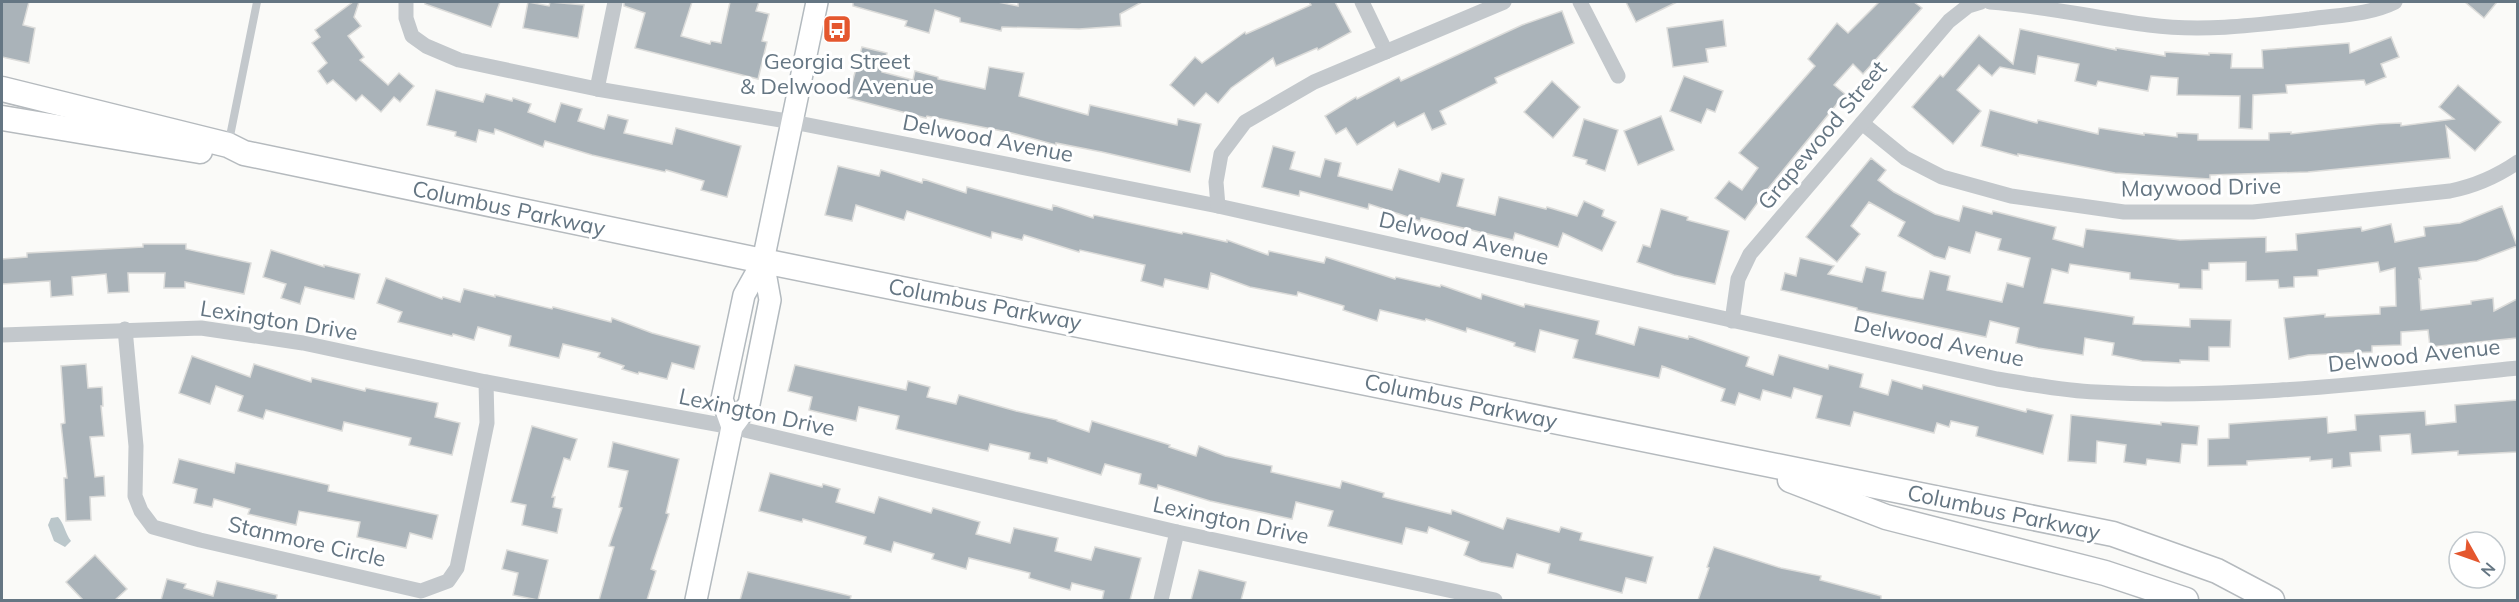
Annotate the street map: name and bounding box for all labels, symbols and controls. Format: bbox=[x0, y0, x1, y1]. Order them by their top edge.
bus stop icon: Georgia Street & Delwood Avenue bbox=[821, 13, 853, 45]
place label: Georgia Street & Delwood Avenue bbox=[740, 47, 934, 100]
street label: Grapewood Street bbox=[1751, 55, 1893, 215]
street label: Delwood Avenue bbox=[900, 108, 1076, 168]
street label: Maywood Drive bbox=[2121, 172, 2281, 202]
street label: Columbus Parkway bbox=[410, 174, 608, 242]
street label: Delwood Avenue bbox=[1376, 205, 1552, 271]
street label: Columbus Parkway bbox=[886, 272, 1084, 337]
street label: Lexington Drive bbox=[198, 294, 360, 346]
street label: Delwood Avenue bbox=[1851, 309, 2027, 373]
street label: Delwood Avenue bbox=[2326, 332, 2502, 378]
street label: Columbus Parkway bbox=[1362, 367, 1560, 435]
street label: Lexington Drive bbox=[676, 382, 838, 442]
street label: Columbus Parkway bbox=[1905, 478, 2103, 546]
street label: Lexington Drive bbox=[1150, 490, 1312, 550]
street label: Stanmore Circle bbox=[225, 509, 389, 573]
north arrow bbox=[2447, 530, 2507, 590]
text: N bbox=[2477, 559, 2500, 581]

